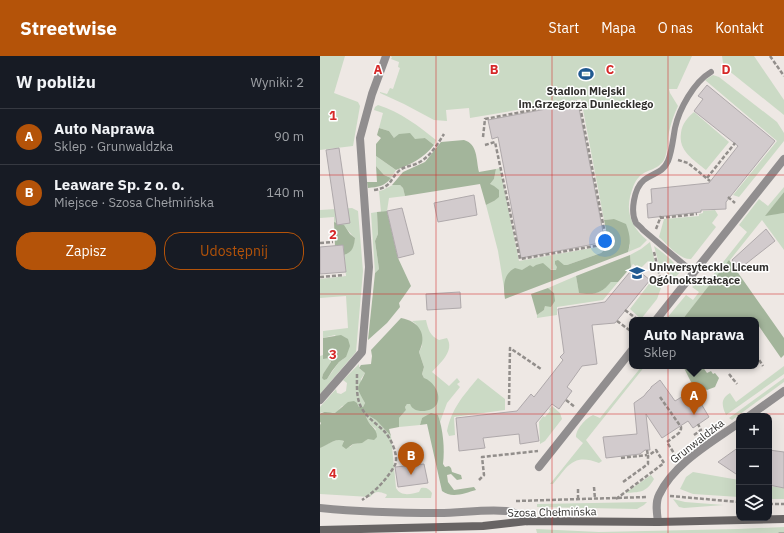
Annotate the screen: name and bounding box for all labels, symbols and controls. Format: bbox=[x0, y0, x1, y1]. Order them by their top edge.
text: Streetwise bbox=[20, 16, 117, 40]
text: Start bbox=[549, 19, 579, 37]
text: Mapa bbox=[601, 19, 636, 37]
text: O nas bbox=[658, 19, 693, 37]
text: Kontakt bbox=[715, 19, 764, 37]
text: A bbox=[374, 61, 383, 78]
text: B bbox=[490, 61, 499, 78]
text: C bbox=[606, 61, 615, 78]
text: D bbox=[721, 61, 731, 78]
sports icon: Stadion Miejski im.Grzegorza Dunieckiego bbox=[577, 65, 595, 83]
text: W pobliżu bbox=[16, 71, 96, 93]
text: Wyniki: 2 bbox=[251, 74, 304, 91]
place label: Stadion Miejski im.Grzegorza Dunieckiego bbox=[519, 84, 653, 111]
text: 1 bbox=[329, 107, 337, 124]
text: Auto Naprawa bbox=[54, 119, 155, 138]
text: A bbox=[25, 128, 33, 145]
text: 90 m bbox=[274, 128, 304, 145]
text: Sklep · Grunwaldzka bbox=[54, 138, 173, 155]
text: Leaware Sp. z o. o. bbox=[54, 175, 185, 194]
text: B bbox=[25, 184, 33, 201]
text: 140 m bbox=[266, 184, 304, 201]
text: Miejsce · Szosa Chełmińska bbox=[54, 194, 214, 211]
text: 2 bbox=[329, 226, 337, 243]
your location bbox=[595, 231, 615, 251]
button: Zapisz bbox=[16, 232, 156, 270]
button: Udostępnij bbox=[164, 232, 304, 270]
place label: Uniwersyteckie Liceum Ogólnokształcące bbox=[649, 260, 769, 287]
school or university icon: Uniwersyteckie Liceum Ogólnokształcące bbox=[628, 264, 646, 282]
popup bbox=[629, 317, 759, 369]
text: Auto Naprawa bbox=[644, 325, 744, 344]
text: Sklep bbox=[644, 344, 676, 361]
text: 3 bbox=[329, 346, 337, 363]
pin: A bbox=[681, 382, 707, 415]
map controls bbox=[736, 413, 772, 521]
button: + bbox=[736, 413, 772, 449]
street label: Grunwaldzka bbox=[667, 416, 727, 466]
pin: B bbox=[398, 442, 424, 475]
button: − bbox=[736, 449, 772, 485]
text: 4 bbox=[329, 465, 337, 482]
button: layers bbox=[736, 485, 772, 521]
street label: Szosa Chełmińska bbox=[507, 504, 597, 520]

